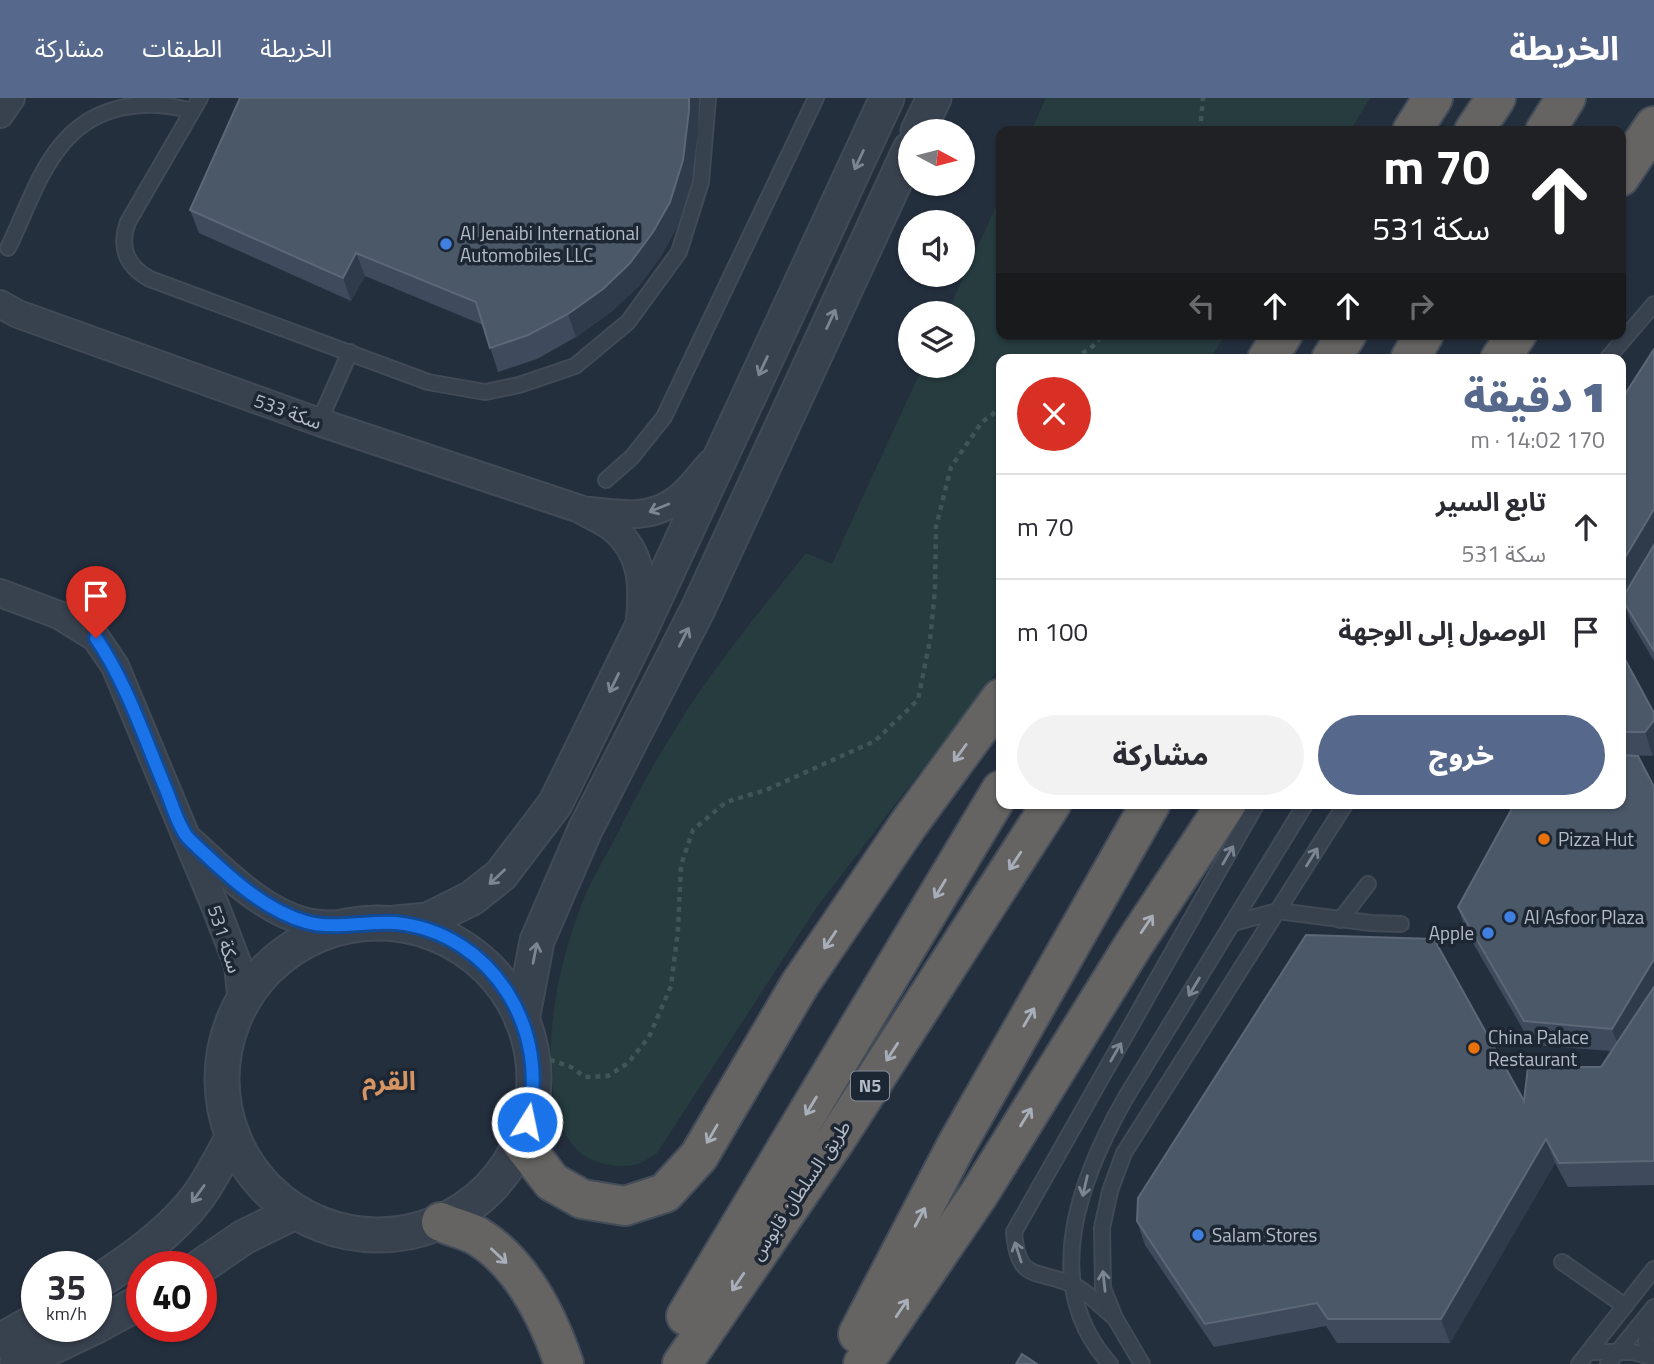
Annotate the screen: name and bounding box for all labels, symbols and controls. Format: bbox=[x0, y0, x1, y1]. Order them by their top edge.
text: الخريطة bbox=[1509, 23, 1619, 73]
text: مشاركة bbox=[35, 30, 104, 66]
text: الطبقات bbox=[142, 30, 222, 66]
text: الخريطة bbox=[260, 30, 332, 66]
north arrow bbox=[898, 119, 975, 196]
map controls bbox=[898, 119, 975, 378]
text: 70 m bbox=[1383, 128, 1490, 203]
one-way arrow bbox=[851, 149, 865, 170]
icon: ahead bbox=[1514, 154, 1605, 245]
text: سكة 531 bbox=[1372, 204, 1490, 252]
button: sound bbox=[898, 210, 975, 287]
place label: Al Jenaibi International Automobiles LLC bbox=[460, 218, 639, 269]
marker: Al Jenaibi International Automobiles LLC bbox=[438, 236, 454, 252]
icon: left bbox=[1183, 287, 1221, 325]
icon: ahead bbox=[1256, 287, 1294, 325]
icon: ahead bbox=[1329, 287, 1367, 325]
icon: right bbox=[1402, 287, 1440, 325]
button: layers bbox=[898, 301, 975, 378]
one-way arrow bbox=[825, 309, 839, 330]
one-way arrow bbox=[756, 355, 769, 377]
text: 1 دقيقة bbox=[1463, 364, 1605, 428]
button: close bbox=[1017, 377, 1091, 451]
street label: سكة 533 bbox=[250, 385, 326, 436]
text: 170 m · 14:02 bbox=[1470, 422, 1605, 457]
text: تابع السير bbox=[1436, 482, 1546, 521]
one-way arrow bbox=[648, 503, 670, 516]
text: 70 m bbox=[1017, 507, 1074, 546]
icon: ahead bbox=[1567, 508, 1605, 546]
text: سكة 531 bbox=[1461, 536, 1546, 571]
pin bbox=[66, 566, 126, 638]
icon: arrive bbox=[77, 577, 115, 615]
text: الوصول إلى الوجهة bbox=[1338, 611, 1546, 650]
text: 100 m bbox=[1017, 612, 1088, 651]
icon: arrive bbox=[1567, 613, 1605, 651]
one-way arrow bbox=[677, 627, 691, 648]
one-way arrow bbox=[607, 672, 620, 693]
button: مشاركة bbox=[1017, 715, 1304, 795]
button: خروج bbox=[1318, 715, 1605, 795]
one-way arrow bbox=[953, 743, 968, 762]
place label: Pizza Hut bbox=[1558, 824, 1634, 853]
marker: Pizza Hut bbox=[1536, 831, 1552, 847]
one-way arrow bbox=[1221, 845, 1235, 865]
one-way arrow bbox=[1305, 848, 1320, 867]
one-way arrow bbox=[1008, 850, 1022, 870]
one-way arrow bbox=[489, 868, 506, 885]
one-way arrow bbox=[932, 879, 946, 899]
street label: سكة 531 bbox=[201, 901, 250, 977]
place label: Al Asfoor Plaza bbox=[1524, 902, 1645, 931]
marker: Al Asfoor Plaza bbox=[1502, 909, 1518, 925]
one-way arrow bbox=[1140, 915, 1154, 934]
place label: Apple bbox=[1429, 918, 1474, 947]
marker: Apple bbox=[1480, 925, 1496, 941]
one-way arrow bbox=[823, 930, 837, 949]
one-way arrow bbox=[529, 942, 543, 965]
one-way arrow bbox=[1187, 977, 1201, 997]
one-way arrow bbox=[1022, 1008, 1036, 1028]
place label: China Palace Restaurant bbox=[1488, 1022, 1589, 1073]
marker: China Palace Restaurant bbox=[1466, 1040, 1482, 1056]
one-way arrow bbox=[885, 1042, 899, 1061]
one-way arrow bbox=[1109, 1043, 1123, 1063]
district label: القرم bbox=[362, 1061, 416, 1101]
road number: N5 bbox=[851, 1071, 889, 1100]
position arrow bbox=[490, 1085, 564, 1159]
one-way arrow bbox=[803, 1095, 817, 1115]
one-way arrow bbox=[1020, 1108, 1034, 1128]
street label: طريق السلطان قابوس bbox=[742, 1114, 857, 1266]
one-way arrow bbox=[705, 1123, 718, 1144]
one-way arrow bbox=[1078, 1174, 1092, 1197]
one-way arrow bbox=[191, 1185, 206, 1204]
one-way arrow bbox=[913, 1207, 927, 1227]
place label: Salam Stores bbox=[1212, 1220, 1318, 1249]
marker: Salam Stores bbox=[1190, 1227, 1206, 1243]
one-way arrow bbox=[1011, 1242, 1023, 1263]
one-way arrow bbox=[490, 1247, 507, 1264]
speed limit sign: 40 bbox=[126, 1251, 217, 1342]
text: 35 bbox=[47, 1260, 86, 1314]
one-way arrow bbox=[1097, 1270, 1110, 1293]
one-way arrow bbox=[731, 1271, 745, 1291]
one-way arrow bbox=[895, 1298, 909, 1318]
text: km/h bbox=[46, 1300, 87, 1327]

